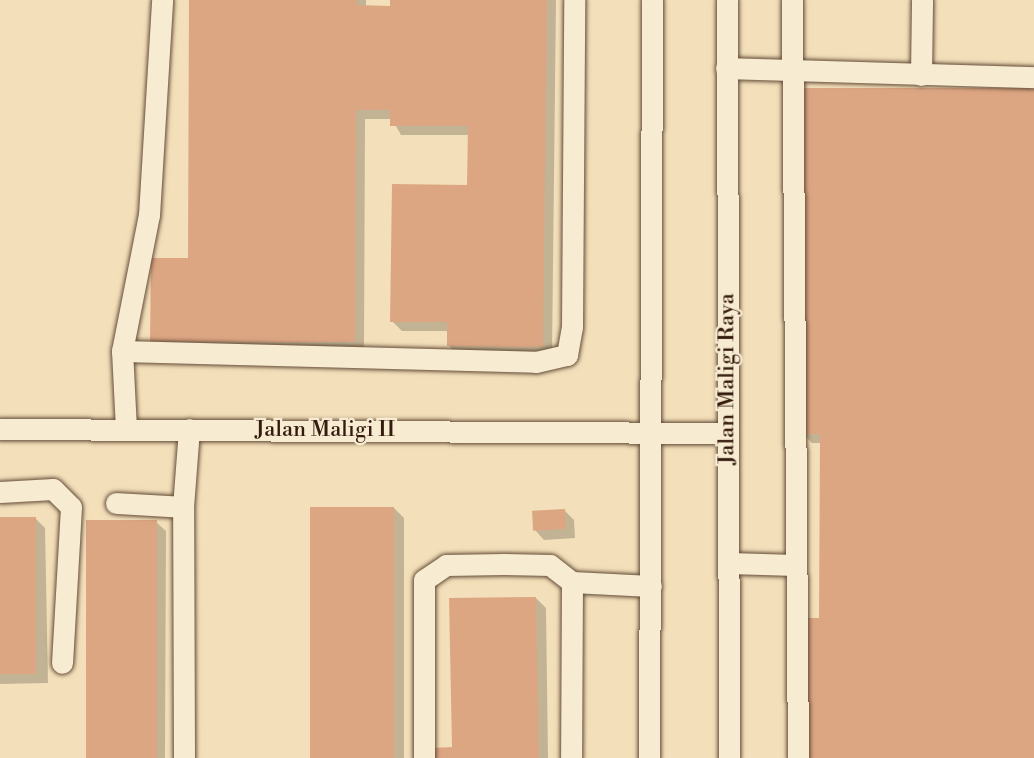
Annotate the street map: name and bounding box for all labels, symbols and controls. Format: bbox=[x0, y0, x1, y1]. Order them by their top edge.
street label: Jalan Maligi Raya bbox=[714, 293, 740, 465]
street label: Jalan Maligi II bbox=[255, 417, 395, 443]

